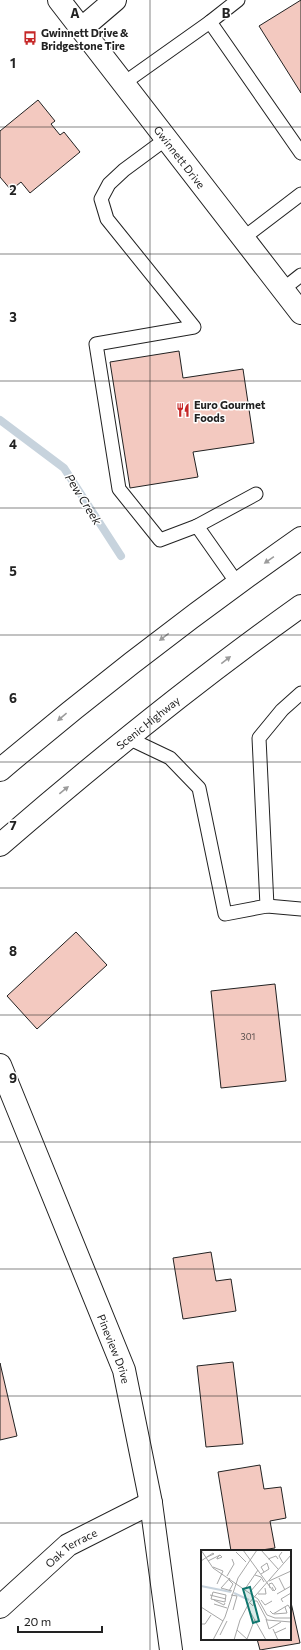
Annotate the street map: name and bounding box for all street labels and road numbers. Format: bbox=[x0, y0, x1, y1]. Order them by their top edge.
street label: Gwinnett Drive bbox=[152, 123, 208, 191]
street label: Scenic Highway bbox=[113, 693, 182, 751]
street label: Pineview Drive bbox=[95, 1312, 133, 1385]
street label: Oak Terrace bbox=[42, 1525, 99, 1570]

